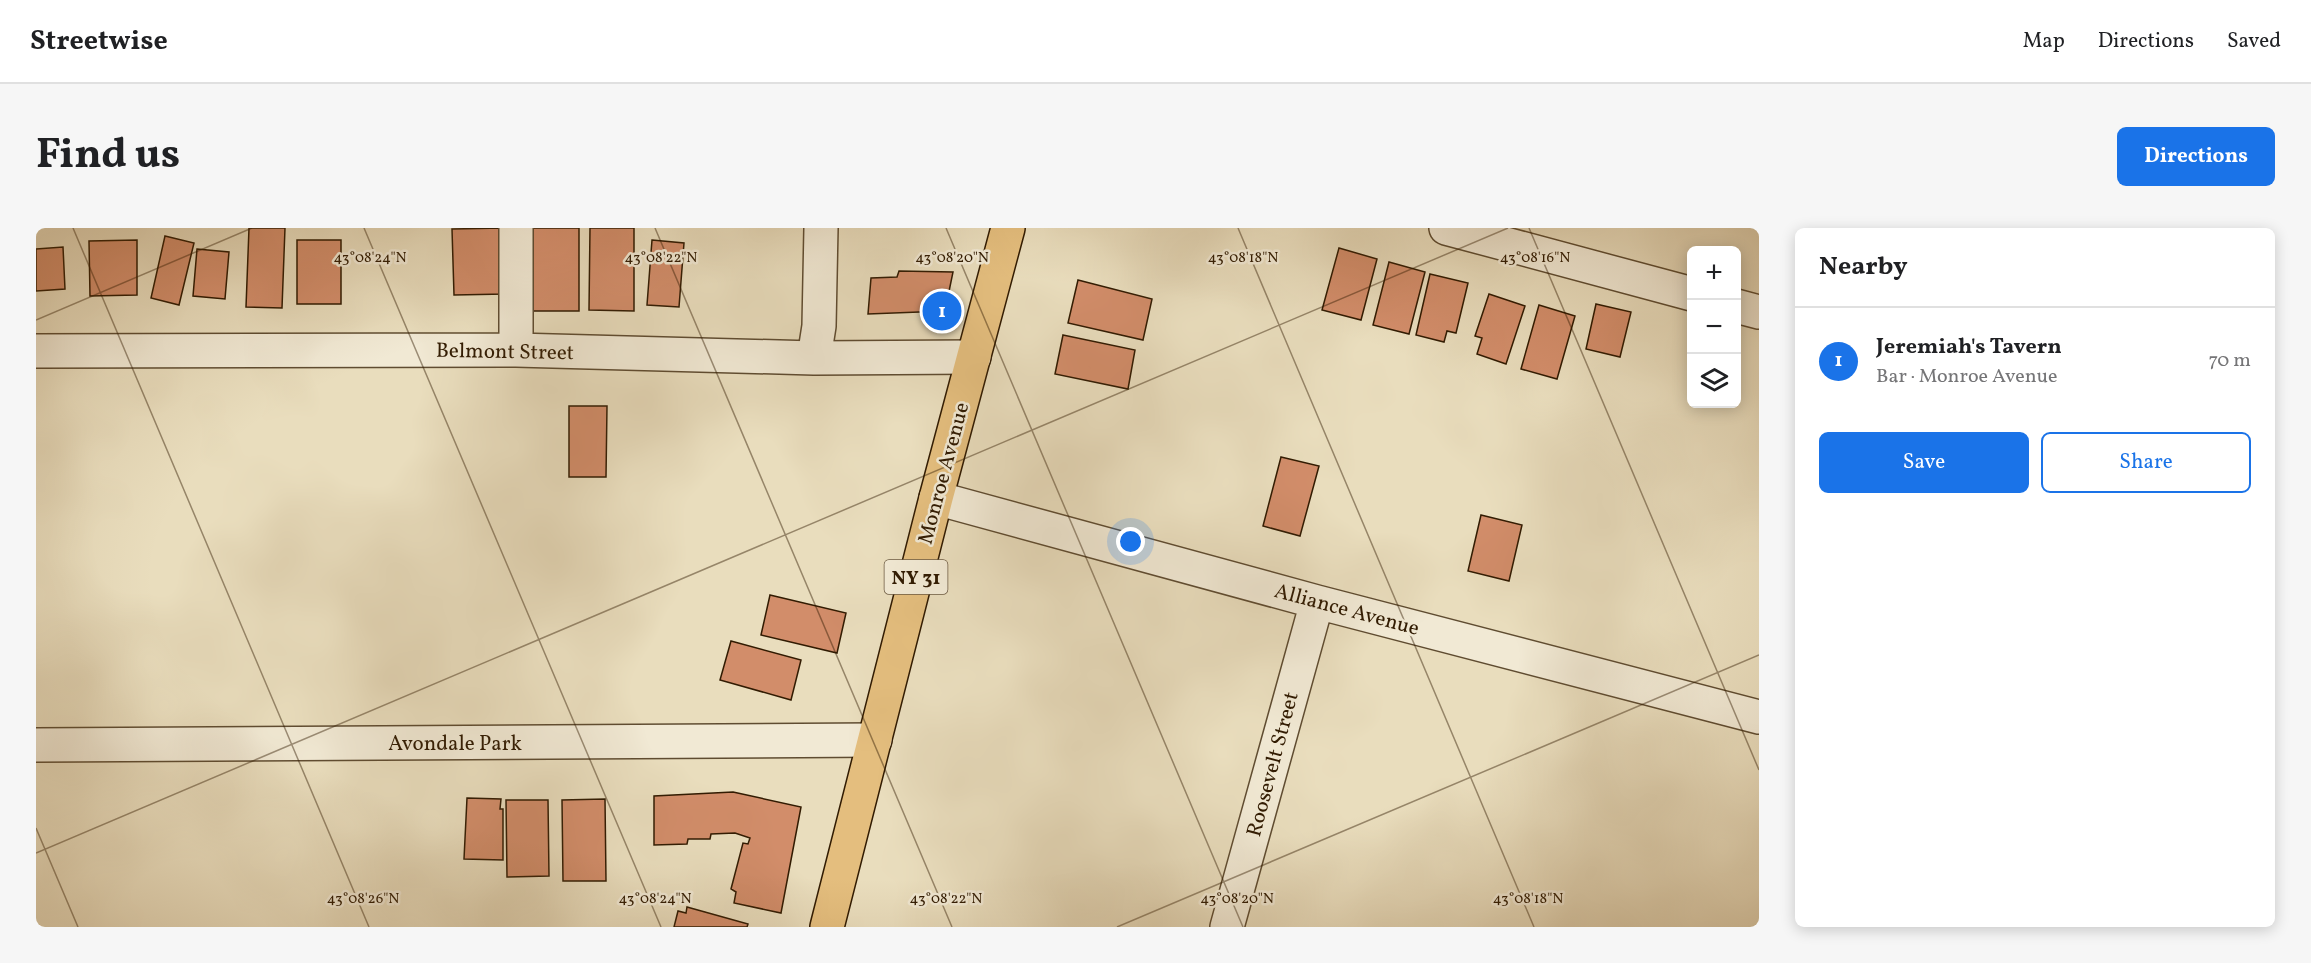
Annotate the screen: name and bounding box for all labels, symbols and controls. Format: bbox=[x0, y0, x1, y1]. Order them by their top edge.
text: Streetwise bbox=[30, 22, 168, 61]
text: Map bbox=[2023, 27, 2065, 56]
text: Directions bbox=[2098, 27, 2194, 56]
text: Saved bbox=[2227, 27, 2281, 56]
text: Find us bbox=[36, 127, 180, 186]
button: Directions bbox=[2117, 127, 2275, 186]
map controls bbox=[1687, 246, 1741, 408]
button: + bbox=[1687, 246, 1741, 300]
text: 43°08'24"N bbox=[333, 248, 407, 269]
text: 43°08'22"N bbox=[625, 248, 697, 269]
text: 43°08'20"N bbox=[915, 248, 989, 269]
text: 43°08'18"N bbox=[1208, 248, 1278, 269]
text: 43°08'16"N bbox=[1500, 248, 1570, 269]
text: Nearby bbox=[1819, 249, 1908, 285]
pin: 1 bbox=[922, 288, 962, 334]
button: − bbox=[1687, 300, 1741, 354]
text: Jeremiah's Tavern bbox=[1876, 332, 2062, 363]
street label: Belmont Street bbox=[436, 337, 574, 368]
text: 1 bbox=[1834, 347, 1843, 375]
text: 70 m bbox=[2208, 347, 2251, 375]
button: layers bbox=[1687, 354, 1741, 408]
text: Bar · Monroe Avenue bbox=[1876, 363, 2057, 391]
street label: Monroe Avenue bbox=[912, 399, 977, 547]
button: Save bbox=[1819, 432, 2029, 493]
button: Share bbox=[2041, 432, 2251, 493]
your location bbox=[1116, 527, 1145, 556]
road number: NY 31 bbox=[884, 560, 948, 594]
street label: Alliance Avenue bbox=[1271, 577, 1422, 644]
street label: Roosevelt Street bbox=[1240, 689, 1307, 840]
street label: Avondale Park bbox=[388, 730, 522, 759]
text: 43°08'26"N bbox=[327, 889, 399, 910]
text: 43°08'24"N bbox=[618, 889, 692, 910]
text: 43°08'22"N bbox=[910, 889, 982, 910]
text: 43°08'20"N bbox=[1200, 889, 1274, 910]
text: 43°08'18"N bbox=[1493, 889, 1563, 910]

